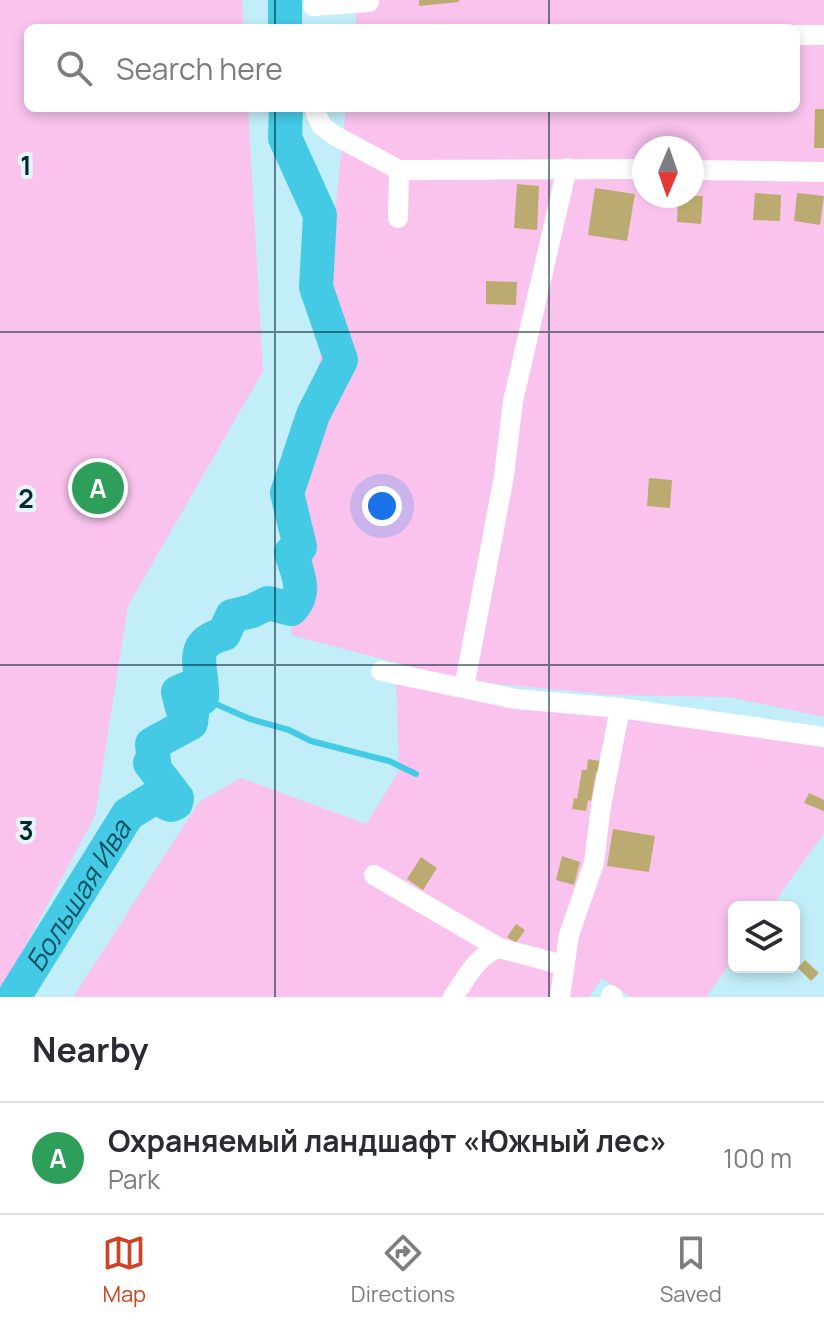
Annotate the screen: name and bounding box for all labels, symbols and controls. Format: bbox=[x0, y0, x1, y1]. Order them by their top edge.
search box bbox=[24, 24, 800, 112]
icon: search bbox=[52, 46, 96, 90]
text: Search here bbox=[116, 48, 283, 89]
north arrow bbox=[632, 136, 704, 208]
text: 1 bbox=[20, 147, 32, 183]
pin: A bbox=[72, 458, 124, 518]
text: 2 bbox=[18, 480, 34, 516]
your location bbox=[362, 486, 402, 526]
water label: Большая Ива bbox=[16, 811, 140, 978]
text: 3 bbox=[18, 812, 34, 848]
map controls bbox=[728, 901, 800, 973]
button: layers bbox=[728, 901, 800, 973]
text: Nearby bbox=[32, 1026, 148, 1072]
text: Охраняемый ландшафт «Южный лес» bbox=[108, 1120, 667, 1161]
text: A bbox=[49, 1140, 67, 1176]
text: 100 m bbox=[723, 1140, 792, 1176]
text: Park bbox=[108, 1161, 160, 1197]
tab: Map bbox=[102, 1231, 146, 1309]
tab: Directions bbox=[351, 1231, 455, 1309]
tab: Saved bbox=[660, 1231, 722, 1309]

